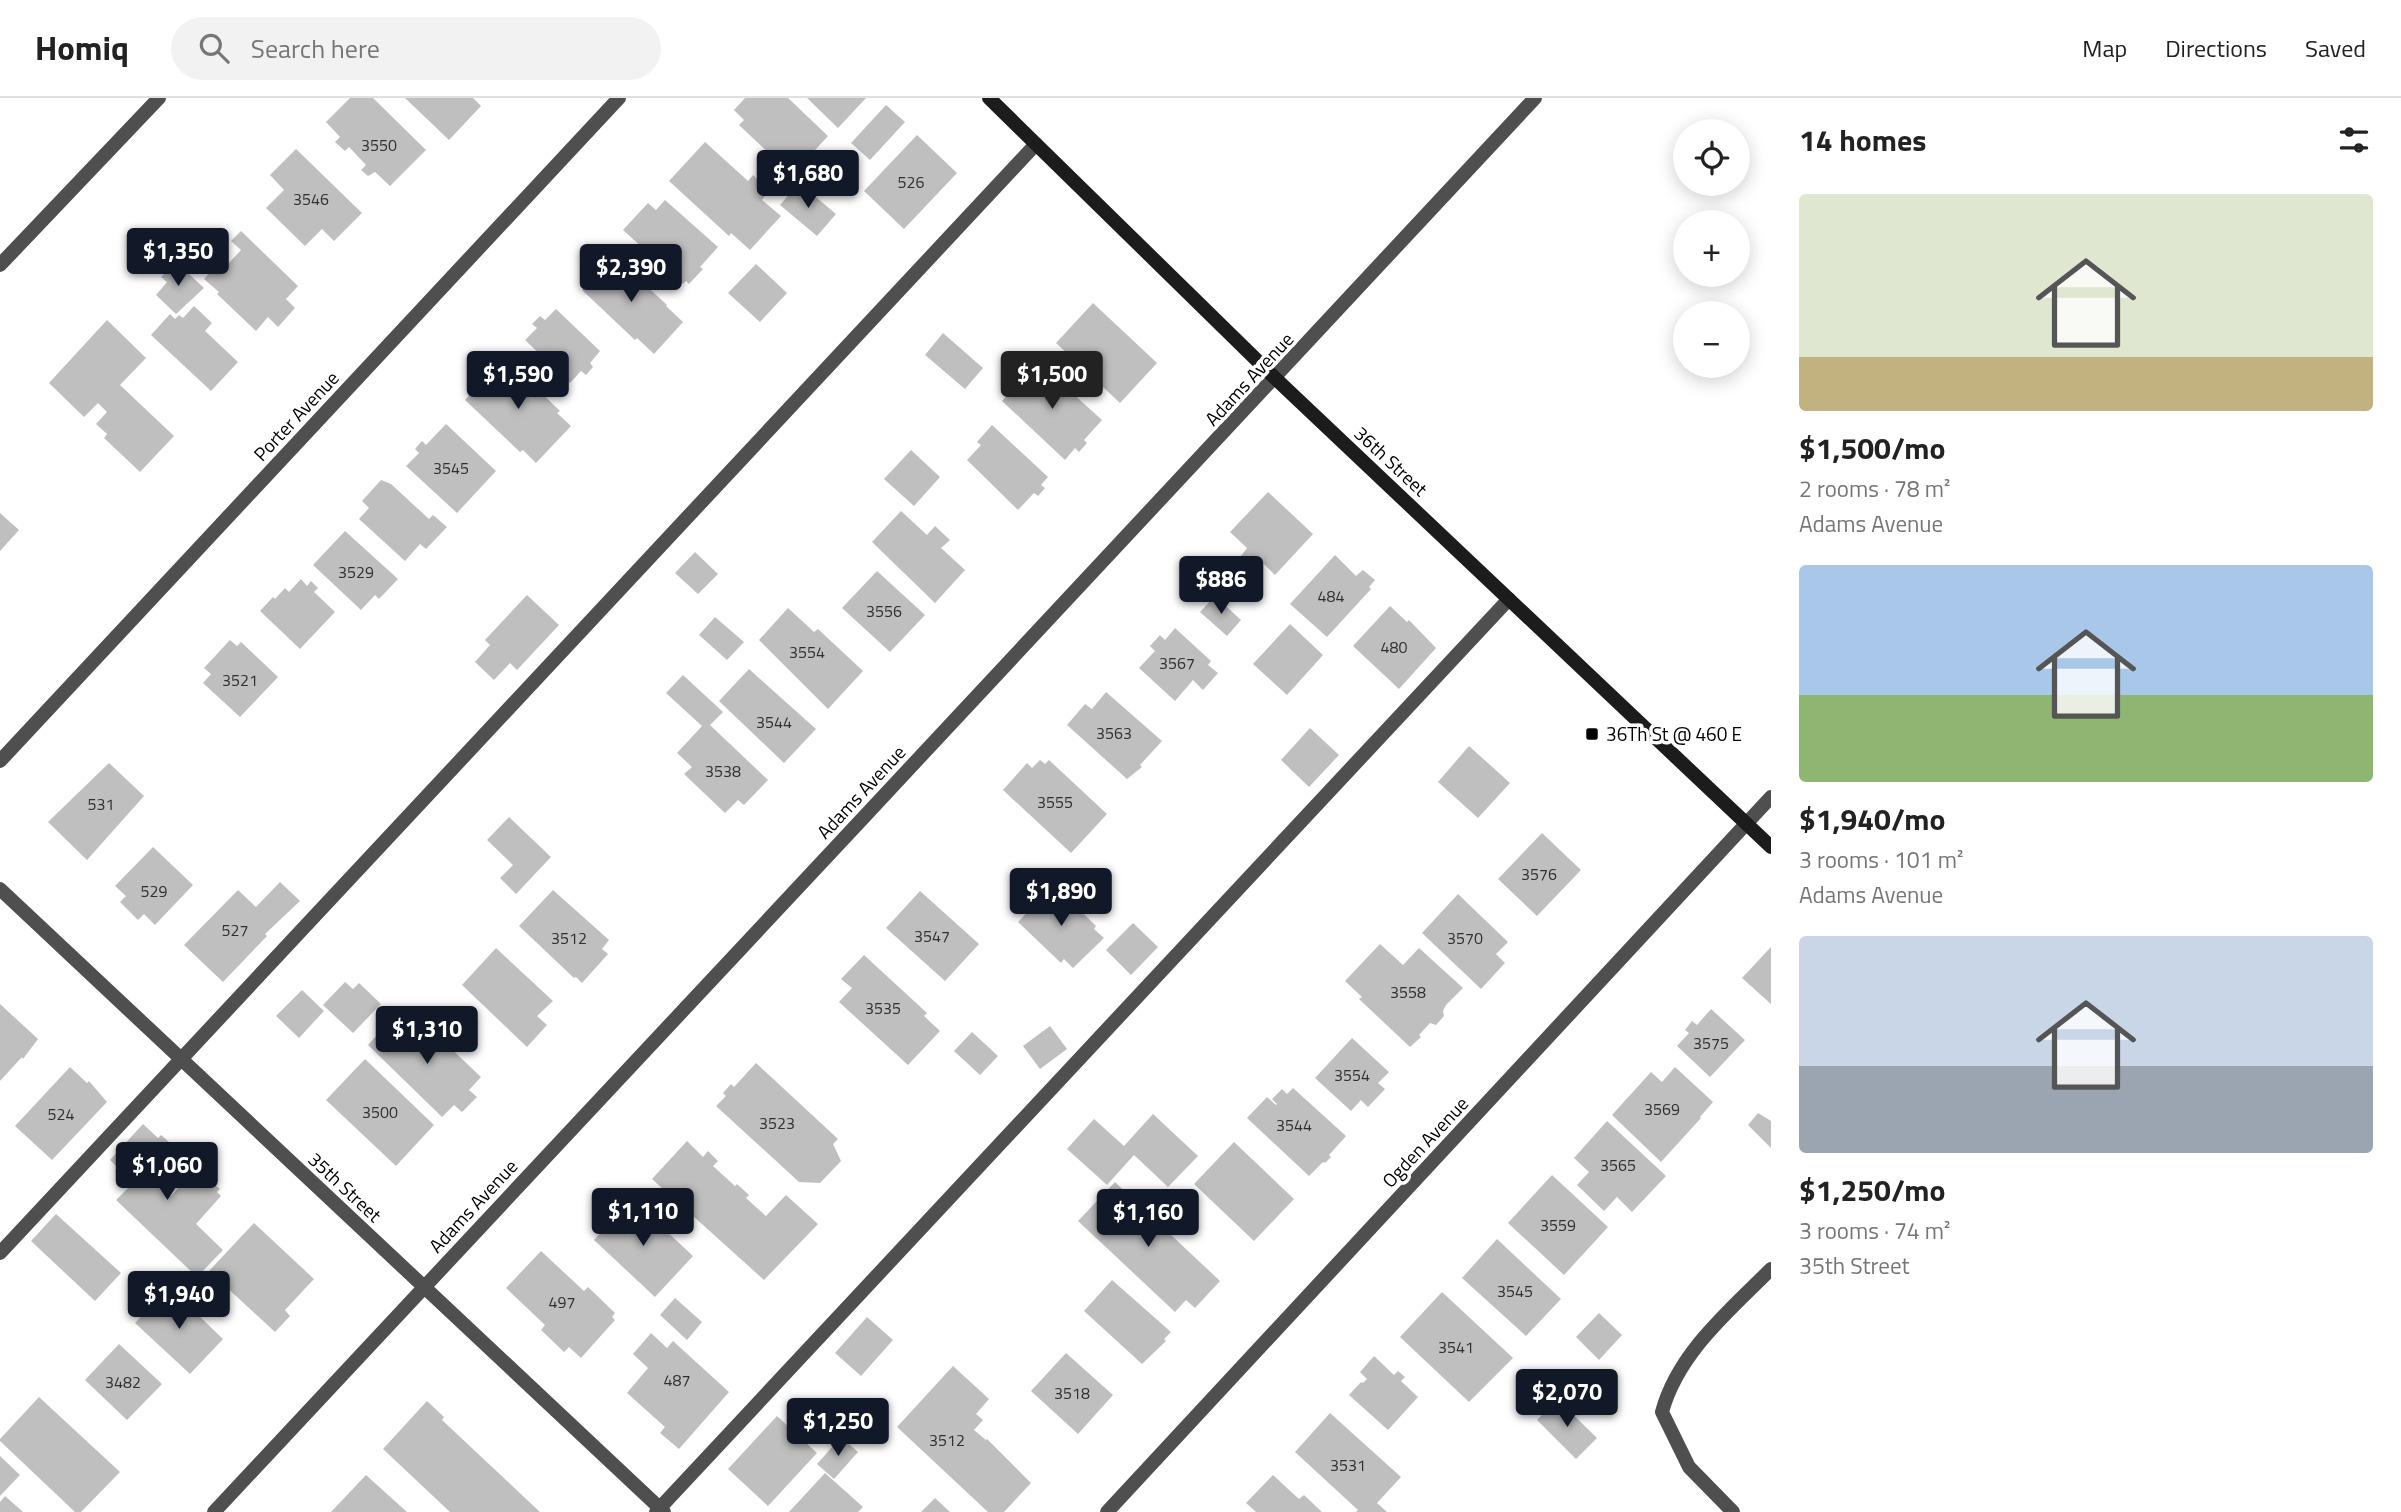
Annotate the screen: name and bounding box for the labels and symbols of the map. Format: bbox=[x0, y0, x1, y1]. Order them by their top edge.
house number: 3550 bbox=[361, 133, 397, 157]
pin: $1,680 bbox=[751, 150, 865, 210]
house number: 526 bbox=[898, 170, 924, 194]
house number: 3546 bbox=[293, 187, 329, 211]
pin: $1,350 bbox=[121, 228, 235, 288]
pin: $2,390 bbox=[574, 244, 688, 304]
street label: Adams Avenue bbox=[1197, 325, 1300, 432]
pin: $1,590 bbox=[461, 352, 575, 411]
pin: $1,500 bbox=[995, 352, 1109, 411]
street label: Porter Avenue bbox=[246, 364, 345, 467]
street label: 36th Street bbox=[1348, 419, 1435, 503]
house number: 3545 bbox=[433, 456, 469, 480]
pin: $886 bbox=[1180, 556, 1262, 616]
house number: 3529 bbox=[338, 560, 374, 584]
house number: 484 bbox=[1318, 584, 1344, 608]
house number: 3556 bbox=[866, 599, 902, 623]
house number: 480 bbox=[1381, 635, 1407, 659]
house number: 3554 bbox=[789, 640, 825, 664]
house number: 3567 bbox=[1159, 651, 1195, 675]
house number: 3521 bbox=[222, 668, 258, 692]
house number: 3544 bbox=[756, 710, 792, 734]
place label: 36Th St @ 460 E bbox=[1606, 719, 1742, 748]
house number: 3563 bbox=[1096, 721, 1132, 745]
marker: 36Th St @ 460 E bbox=[1584, 726, 1600, 742]
street label: Adams Avenue bbox=[809, 738, 912, 845]
house number: 3538 bbox=[705, 759, 741, 783]
house number: 3555 bbox=[1037, 790, 1073, 814]
house number: 531 bbox=[88, 792, 114, 816]
house number: 3576 bbox=[1521, 862, 1557, 886]
pin: $1,890 bbox=[1004, 868, 1118, 928]
house number: 529 bbox=[141, 879, 167, 903]
house number: 527 bbox=[222, 918, 248, 942]
house number: 3547 bbox=[914, 924, 950, 948]
house number: 3512 bbox=[551, 926, 587, 950]
house number: 3570 bbox=[1447, 926, 1483, 950]
house number: 3558 bbox=[1390, 980, 1426, 1004]
house number: 3535 bbox=[865, 996, 901, 1020]
pin: $1,310 bbox=[370, 1006, 484, 1066]
house number: 3575 bbox=[1693, 1031, 1729, 1055]
house number: 3554 bbox=[1334, 1063, 1370, 1087]
street label: Ogden Avenue bbox=[1375, 1089, 1475, 1194]
house number: 3569 bbox=[1644, 1097, 1680, 1121]
house number: 3500 bbox=[362, 1100, 398, 1124]
house number: 524 bbox=[48, 1102, 74, 1126]
house number: 3523 bbox=[759, 1111, 795, 1135]
house number: 3544 bbox=[1276, 1113, 1312, 1137]
pin: $1,060 bbox=[110, 1142, 224, 1202]
street label: 35th Street bbox=[302, 1145, 389, 1229]
street label: Adams Avenue bbox=[421, 1152, 524, 1259]
house number: 3565 bbox=[1600, 1153, 1636, 1177]
pin: $1,110 bbox=[586, 1188, 700, 1248]
pin: $1,160 bbox=[1091, 1190, 1205, 1249]
house number: 3559 bbox=[1540, 1213, 1576, 1237]
pin: $1,940 bbox=[122, 1272, 236, 1331]
house number: 3545 bbox=[1497, 1279, 1533, 1303]
house number: 497 bbox=[549, 1290, 575, 1314]
house number: 3541 bbox=[1438, 1335, 1474, 1359]
house number: 487 bbox=[664, 1368, 690, 1392]
house number: 3482 bbox=[105, 1370, 141, 1394]
pin: $2,070 bbox=[1510, 1370, 1624, 1429]
house number: 3518 bbox=[1054, 1381, 1090, 1405]
pin: $1,250 bbox=[781, 1398, 895, 1458]
house number: 3512 bbox=[929, 1428, 965, 1452]
house number: 3531 bbox=[1330, 1453, 1366, 1477]

